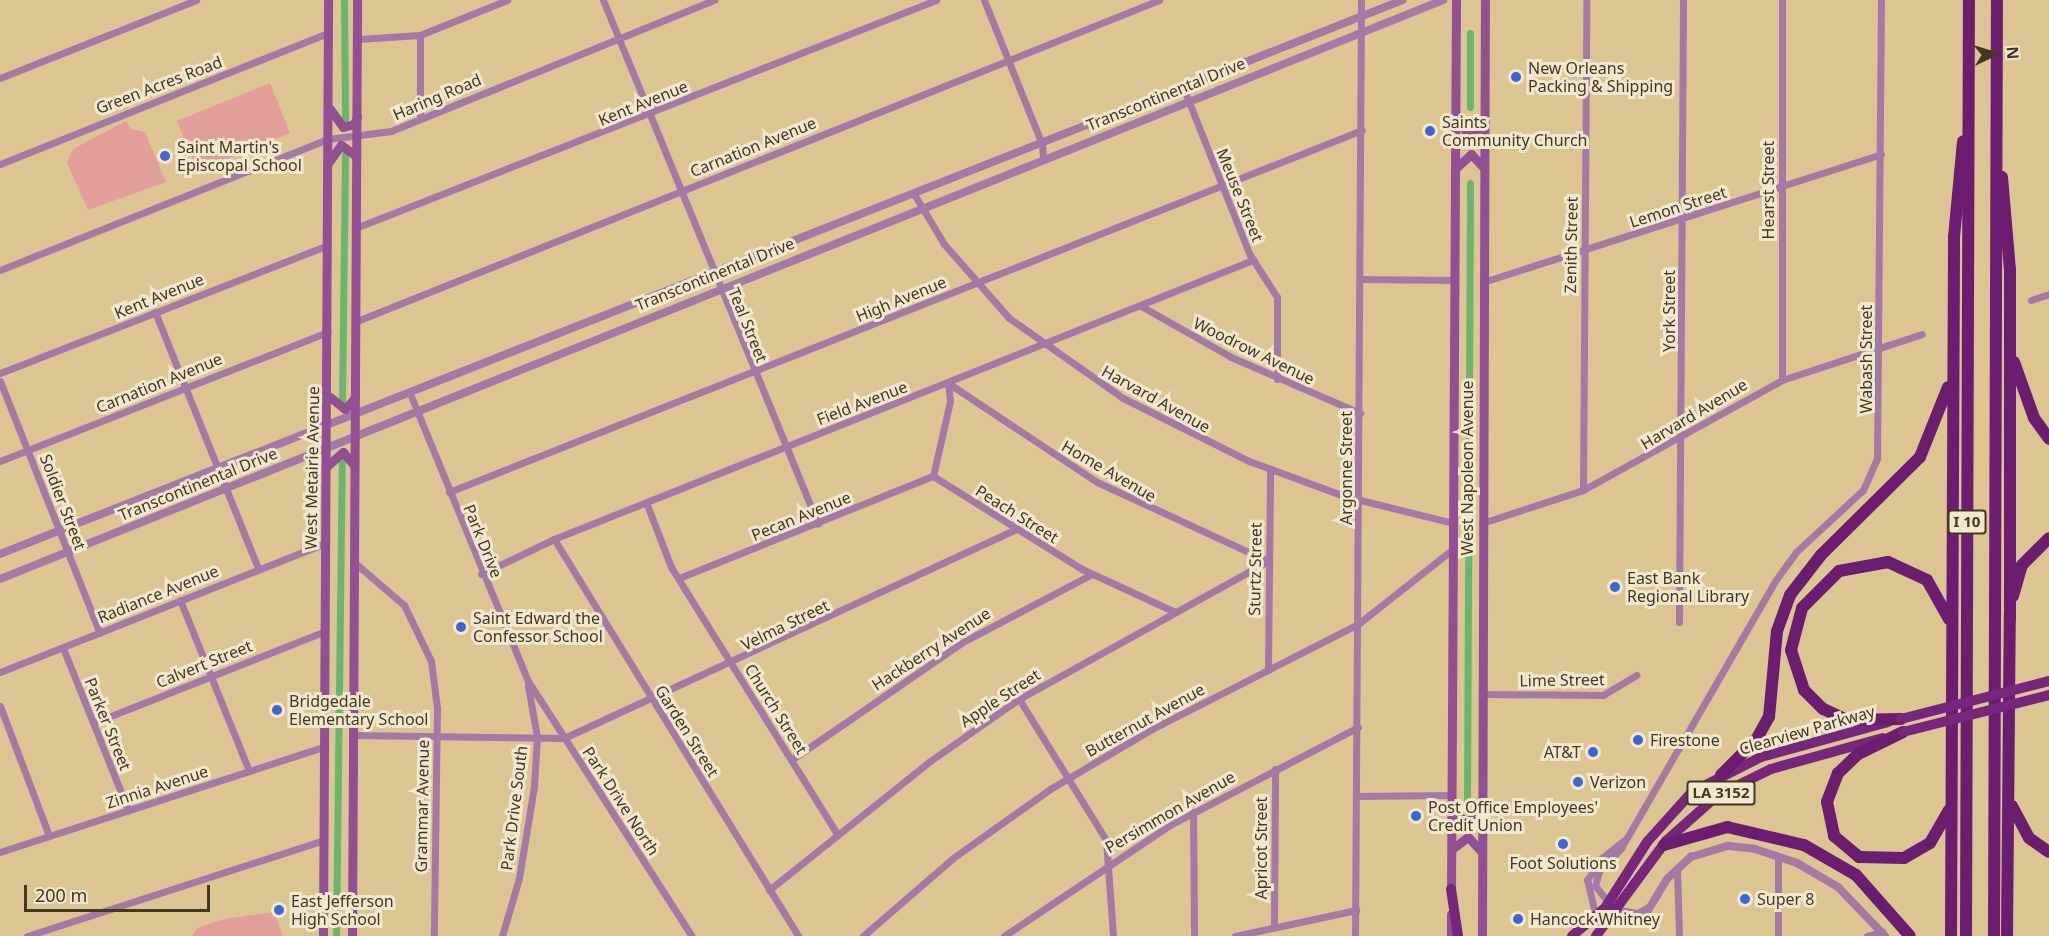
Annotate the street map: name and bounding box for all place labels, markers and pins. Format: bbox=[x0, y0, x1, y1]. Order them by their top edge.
place label: New Orleans Packing & Shipping bbox=[1528, 58, 1673, 96]
marker: New Orleans Packing & Shipping bbox=[1509, 70, 1523, 84]
place label: Saints Community Church bbox=[1442, 112, 1587, 150]
marker: Saints Community Church bbox=[1423, 124, 1437, 138]
place label: Saint Martin's Episcopal School bbox=[177, 137, 302, 175]
marker: Saint Martin's Episcopal School bbox=[158, 149, 172, 163]
place label: East Bank Regional Library bbox=[1627, 568, 1749, 606]
marker: East Bank Regional Library bbox=[1608, 580, 1622, 594]
place label: Saint Edward the Confessor School bbox=[473, 608, 603, 646]
marker: Saint Edward the Confessor School bbox=[454, 620, 468, 634]
place label: Bridgedale Elementary School bbox=[289, 691, 428, 729]
marker: Bridgedale Elementary School bbox=[270, 703, 284, 717]
place label: Firestone bbox=[1650, 730, 1720, 750]
marker: Firestone bbox=[1631, 733, 1645, 747]
place label: AT&T bbox=[1544, 742, 1581, 762]
marker: AT&T bbox=[1586, 745, 1600, 759]
place label: Verizon bbox=[1590, 772, 1646, 792]
marker: Verizon bbox=[1571, 775, 1585, 789]
place label: Post Office Employees' Credit Union bbox=[1428, 797, 1598, 835]
marker: Post Office Employees' Credit Union bbox=[1409, 809, 1423, 823]
marker: Foot Solutions bbox=[1556, 837, 1570, 851]
place label: Foot Solutions bbox=[1509, 853, 1617, 873]
place label: Super 8 bbox=[1757, 889, 1814, 909]
place label: East Jefferson High School bbox=[291, 891, 394, 929]
marker: Super 8 bbox=[1738, 892, 1752, 906]
marker: East Jefferson High School bbox=[272, 903, 286, 917]
place label: Hancock Whitney bbox=[1530, 909, 1660, 929]
marker: Hancock Whitney bbox=[1511, 912, 1525, 926]

